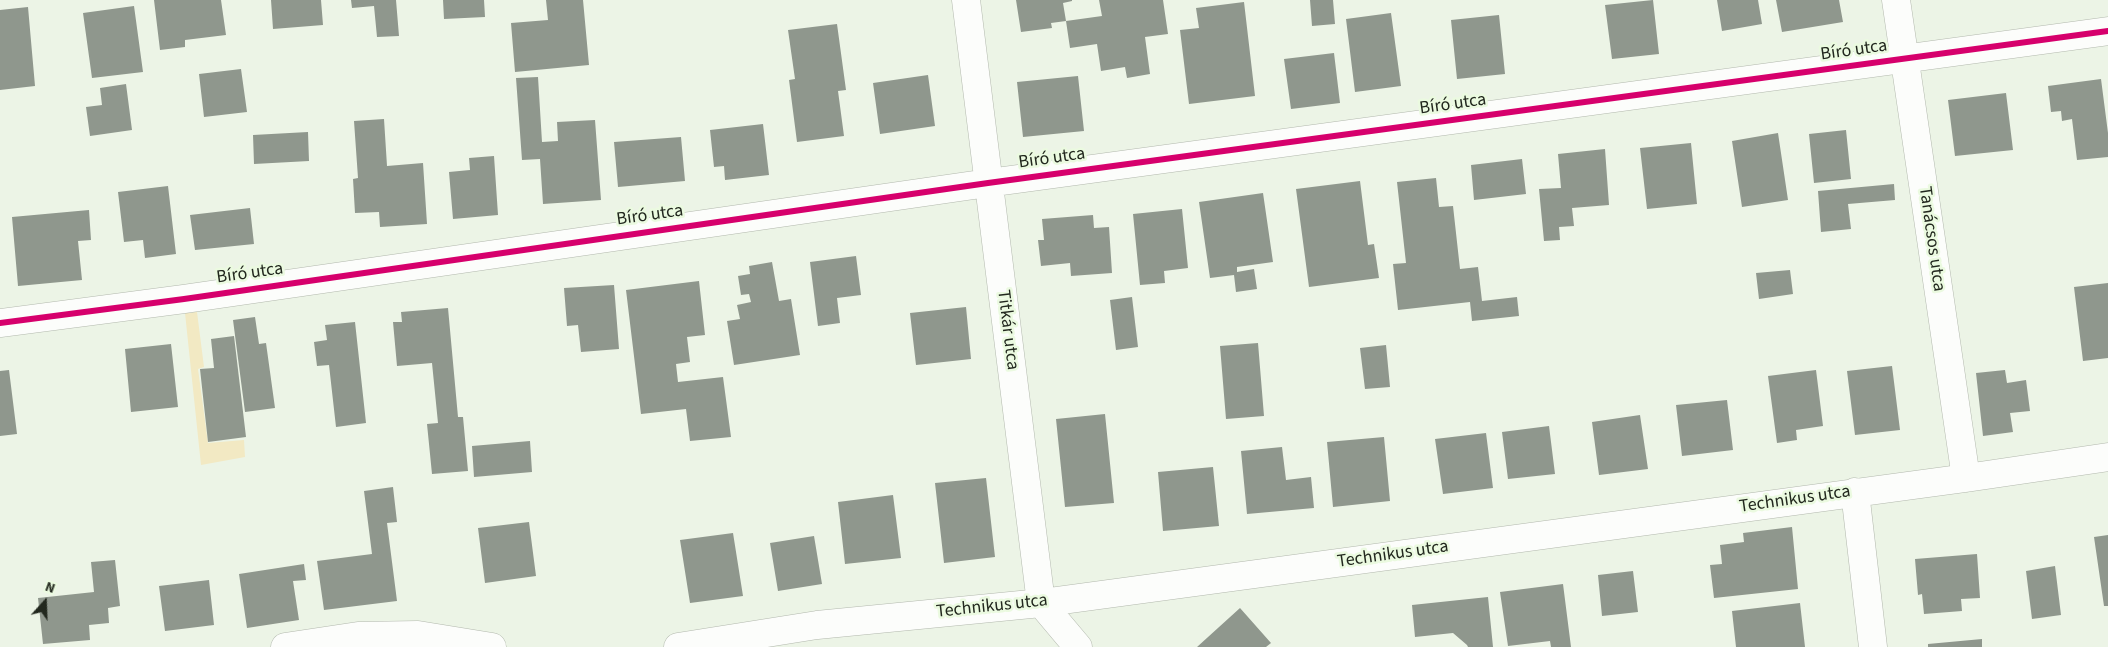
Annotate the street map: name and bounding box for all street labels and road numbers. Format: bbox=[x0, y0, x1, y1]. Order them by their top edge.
street label: Bíró utca bbox=[1819, 36, 1889, 66]
street label: Bíró utca bbox=[1418, 90, 1488, 120]
street label: Bíró utca bbox=[1017, 144, 1087, 174]
street label: Tanácsos utca bbox=[1913, 185, 1949, 293]
street label: Bíró utca bbox=[615, 201, 685, 231]
street label: Bíró utca bbox=[215, 259, 285, 289]
street label: Titkár utca bbox=[991, 289, 1023, 371]
street label: Technikus utca bbox=[1738, 482, 1852, 518]
street label: Technikus utca bbox=[1336, 537, 1450, 573]
street label: Technikus utca bbox=[935, 590, 1049, 624]

